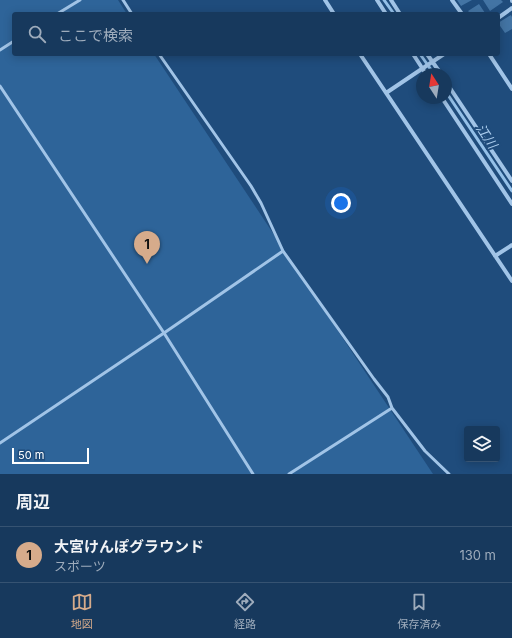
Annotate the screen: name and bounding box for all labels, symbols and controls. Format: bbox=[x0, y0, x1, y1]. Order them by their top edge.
search box bbox=[12, 12, 500, 56]
icon: search bbox=[26, 23, 48, 45]
text: ここで検索 bbox=[58, 26, 133, 45]
north arrow bbox=[416, 68, 452, 104]
water label: 江川 bbox=[473, 121, 502, 153]
your location bbox=[331, 193, 351, 213]
pin: 1 bbox=[134, 231, 160, 264]
map controls bbox=[464, 426, 500, 462]
button: layers bbox=[464, 426, 500, 462]
scale bar bbox=[12, 446, 89, 465]
text: 50 m bbox=[18, 448, 44, 462]
text: 周辺 bbox=[16, 492, 50, 512]
text: 大宮けんぽグラウンド bbox=[54, 537, 204, 556]
text: 1 bbox=[26, 547, 32, 563]
text: 130 m bbox=[459, 547, 496, 563]
text: スポーツ bbox=[54, 558, 106, 574]
tab: 地図 bbox=[71, 591, 93, 631]
tab: 経路 bbox=[234, 591, 256, 631]
tab: 保存済み bbox=[397, 591, 441, 631]

